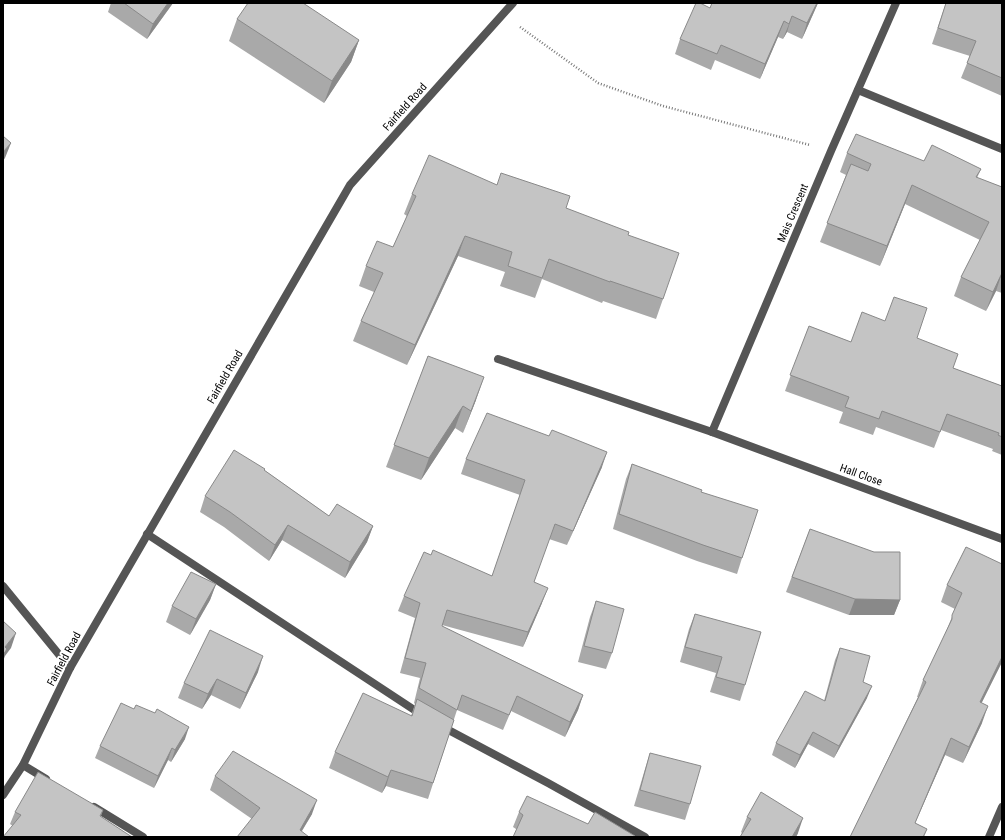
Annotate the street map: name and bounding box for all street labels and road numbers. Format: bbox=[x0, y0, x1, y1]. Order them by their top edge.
street label: Fairfield Road bbox=[380, 81, 430, 133]
street label: Mais Crescent bbox=[775, 182, 811, 244]
street label: Fairfield Road bbox=[205, 348, 245, 406]
street label: Hall Close bbox=[838, 461, 884, 489]
street label: Fairfield Road bbox=[44, 630, 84, 688]

